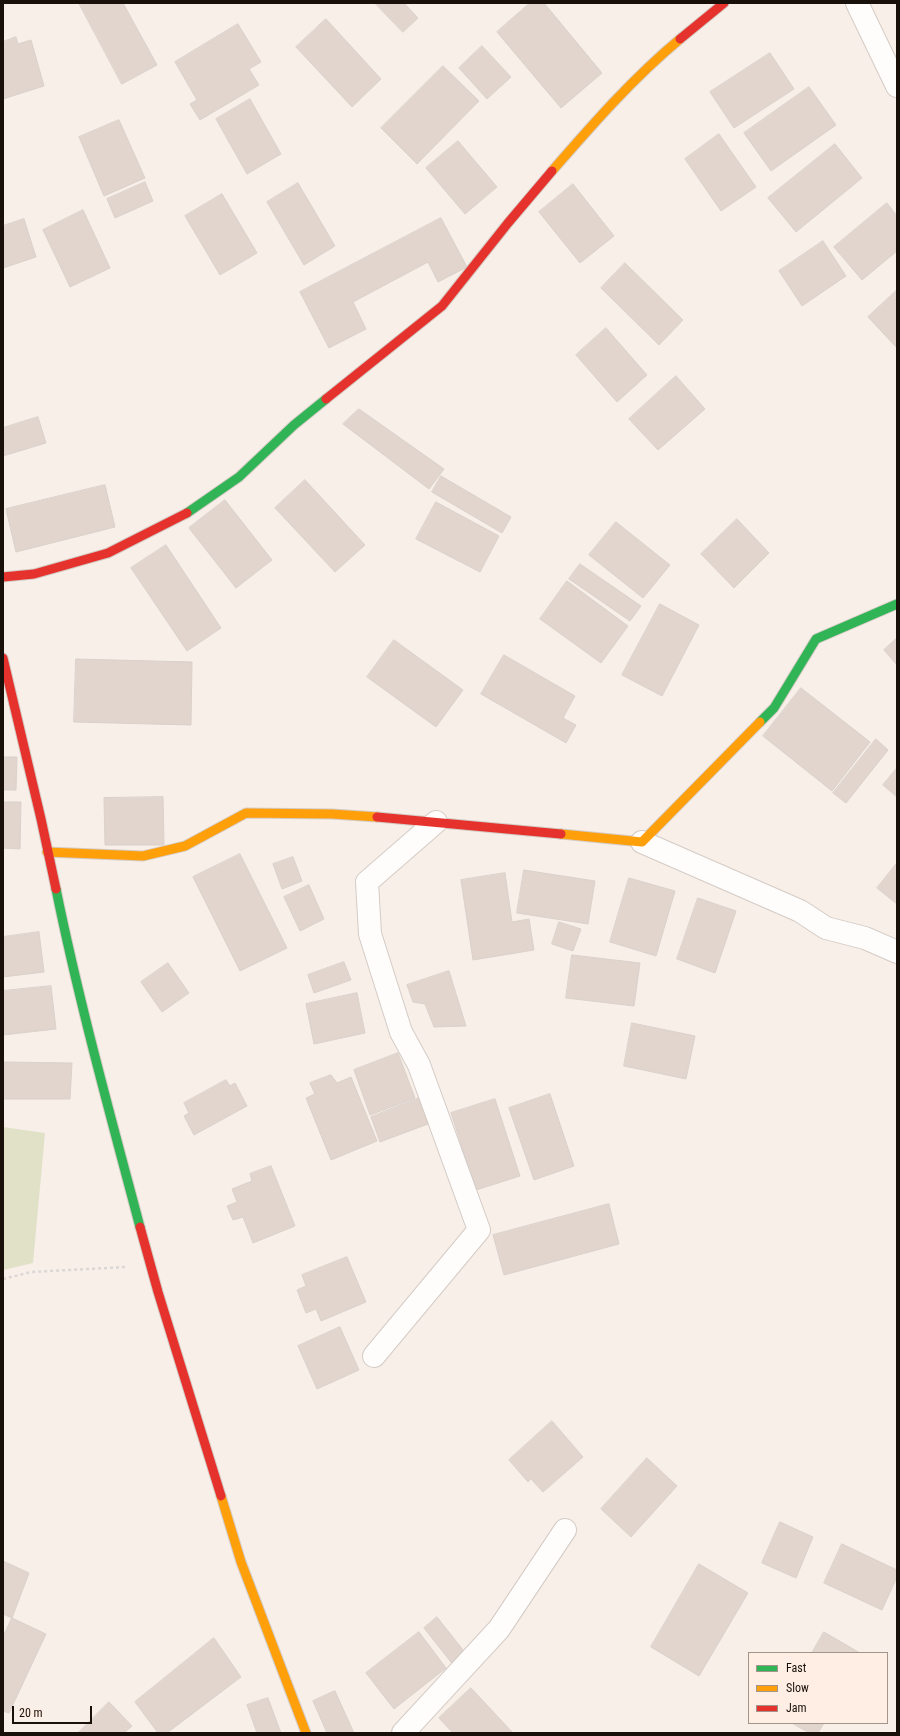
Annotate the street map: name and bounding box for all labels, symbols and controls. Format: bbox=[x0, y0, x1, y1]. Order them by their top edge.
legend bbox=[748, 1652, 888, 1724]
text: Fast bbox=[786, 1661, 806, 1675]
text: Slow bbox=[786, 1681, 809, 1695]
scale bar bbox=[14, 1698, 94, 1724]
text: Jam bbox=[786, 1701, 807, 1715]
text: 20 m bbox=[19, 1706, 43, 1720]

